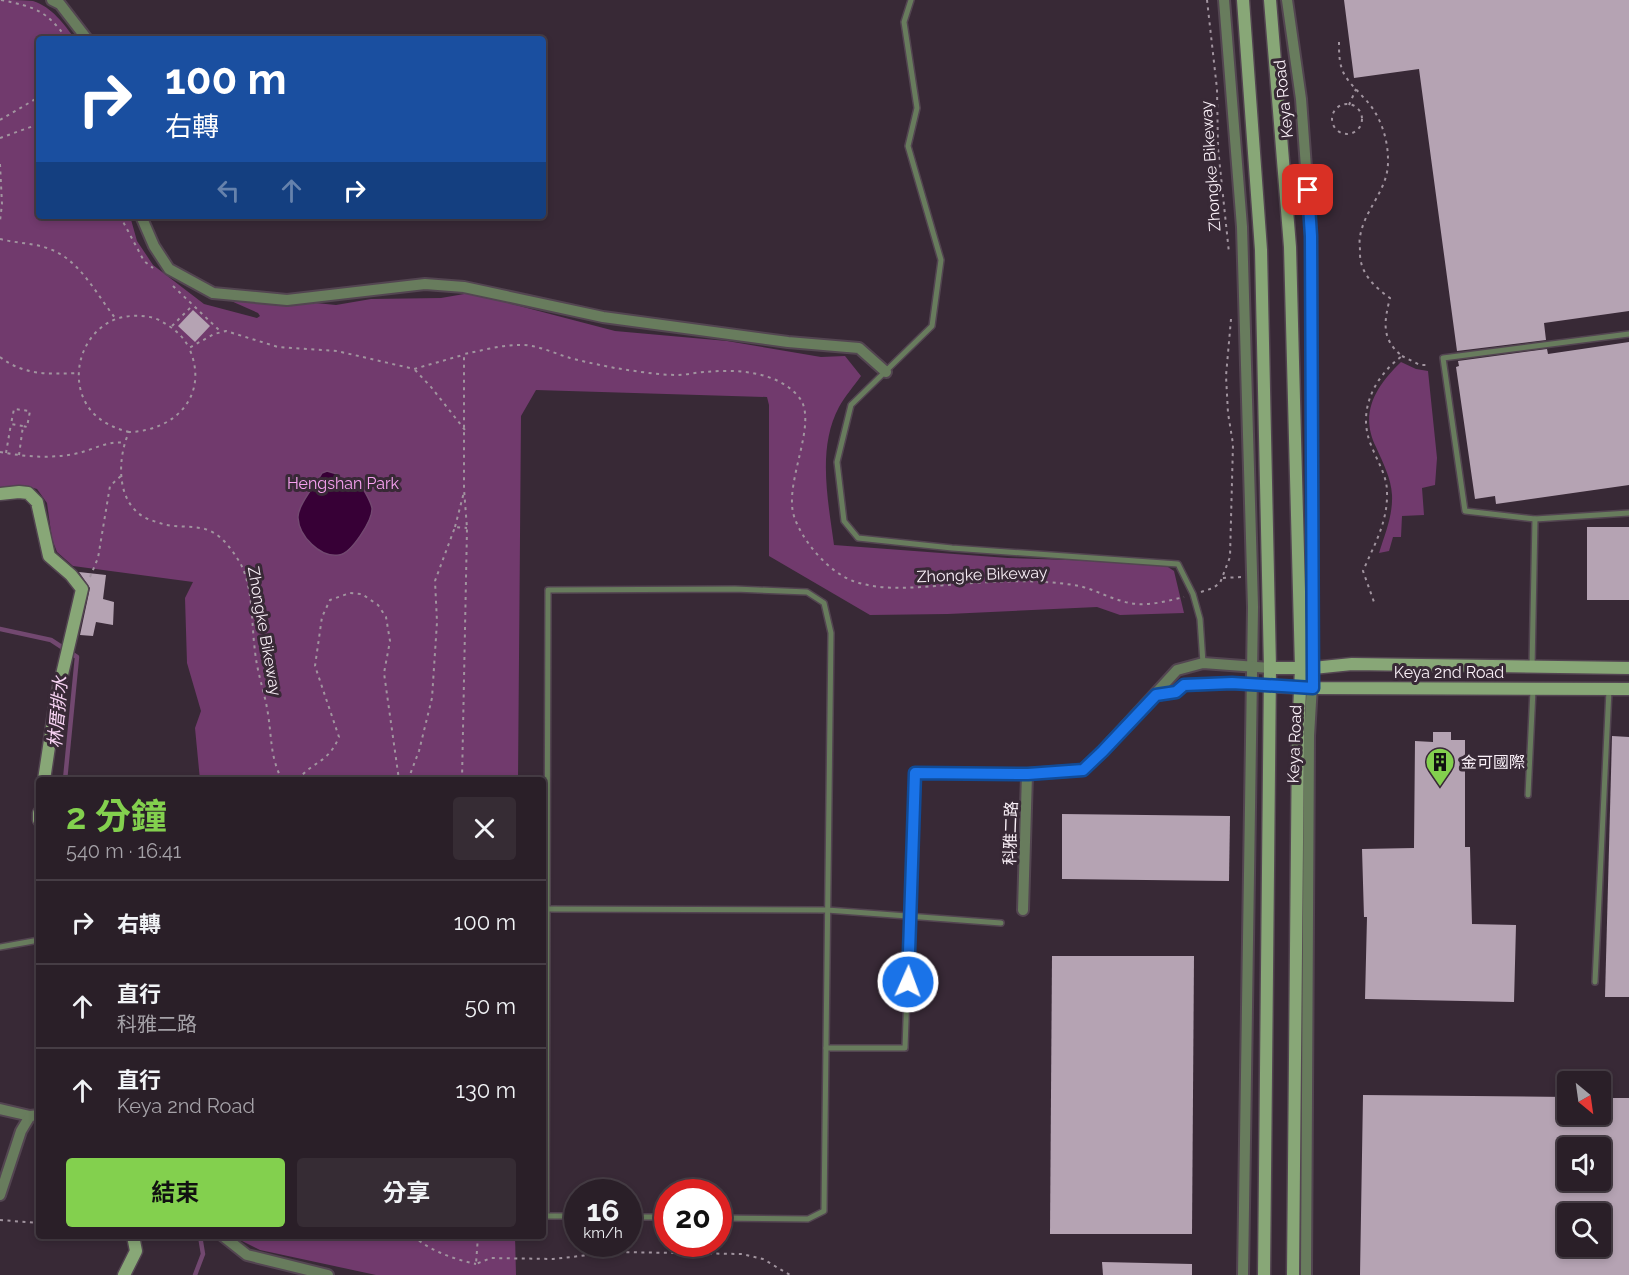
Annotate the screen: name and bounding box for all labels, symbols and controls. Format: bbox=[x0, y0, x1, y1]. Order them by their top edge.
text: 100 m bbox=[165, 55, 287, 104]
street label: Keya Road bbox=[1270, 59, 1297, 139]
icon: right bbox=[66, 60, 144, 138]
street label: Zhongke Bikeway bbox=[1196, 100, 1225, 232]
text: 右轉 bbox=[165, 111, 219, 142]
pin bbox=[1282, 164, 1333, 215]
icon: arrive bbox=[1291, 173, 1324, 206]
icon: left bbox=[212, 174, 245, 207]
icon: ahead bbox=[275, 174, 308, 207]
icon: right bbox=[338, 174, 371, 207]
park label: Hengshan Park bbox=[287, 474, 400, 493]
street label: Zhongke Bikeway bbox=[916, 563, 1048, 586]
street label: Zhongke Bikeway bbox=[244, 565, 285, 698]
street label: Keya 2nd Road bbox=[1394, 663, 1504, 682]
water label: 林厝排水 bbox=[44, 674, 71, 749]
street label: Keya Road bbox=[1284, 704, 1305, 784]
building icon: 金可國際 bbox=[1424, 746, 1456, 788]
place label: 金可國際 bbox=[1461, 753, 1525, 772]
text: 2 分鐘 bbox=[66, 795, 167, 837]
button: close bbox=[453, 797, 516, 860]
street label: 科雅二路 bbox=[1000, 801, 1021, 865]
text: 540 m · 16:41 bbox=[66, 839, 181, 863]
icon: right bbox=[66, 906, 99, 939]
text: 100 m bbox=[454, 909, 516, 935]
text: 右轉 bbox=[117, 911, 161, 937]
position arrow bbox=[876, 950, 940, 1014]
text: 直行 bbox=[117, 981, 161, 1007]
icon: ahead bbox=[66, 990, 99, 1023]
text: 50 m bbox=[465, 993, 516, 1019]
text: 科雅二路 bbox=[117, 1012, 197, 1036]
text: 直行 bbox=[117, 1067, 161, 1093]
north arrow bbox=[1557, 1071, 1611, 1125]
map controls bbox=[1557, 1071, 1611, 1257]
icon: ahead bbox=[66, 1074, 99, 1107]
text: 130 m bbox=[456, 1077, 516, 1103]
text: Keya 2nd Road bbox=[117, 1094, 255, 1118]
button: sound bbox=[1557, 1137, 1611, 1191]
button: 結束 bbox=[66, 1158, 285, 1227]
button: 分享 bbox=[297, 1158, 516, 1227]
speed limit sign: 20 bbox=[654, 1179, 732, 1257]
text: 16 bbox=[586, 1193, 620, 1228]
button: search bbox=[1557, 1203, 1611, 1257]
text: km/h bbox=[583, 1224, 623, 1242]

